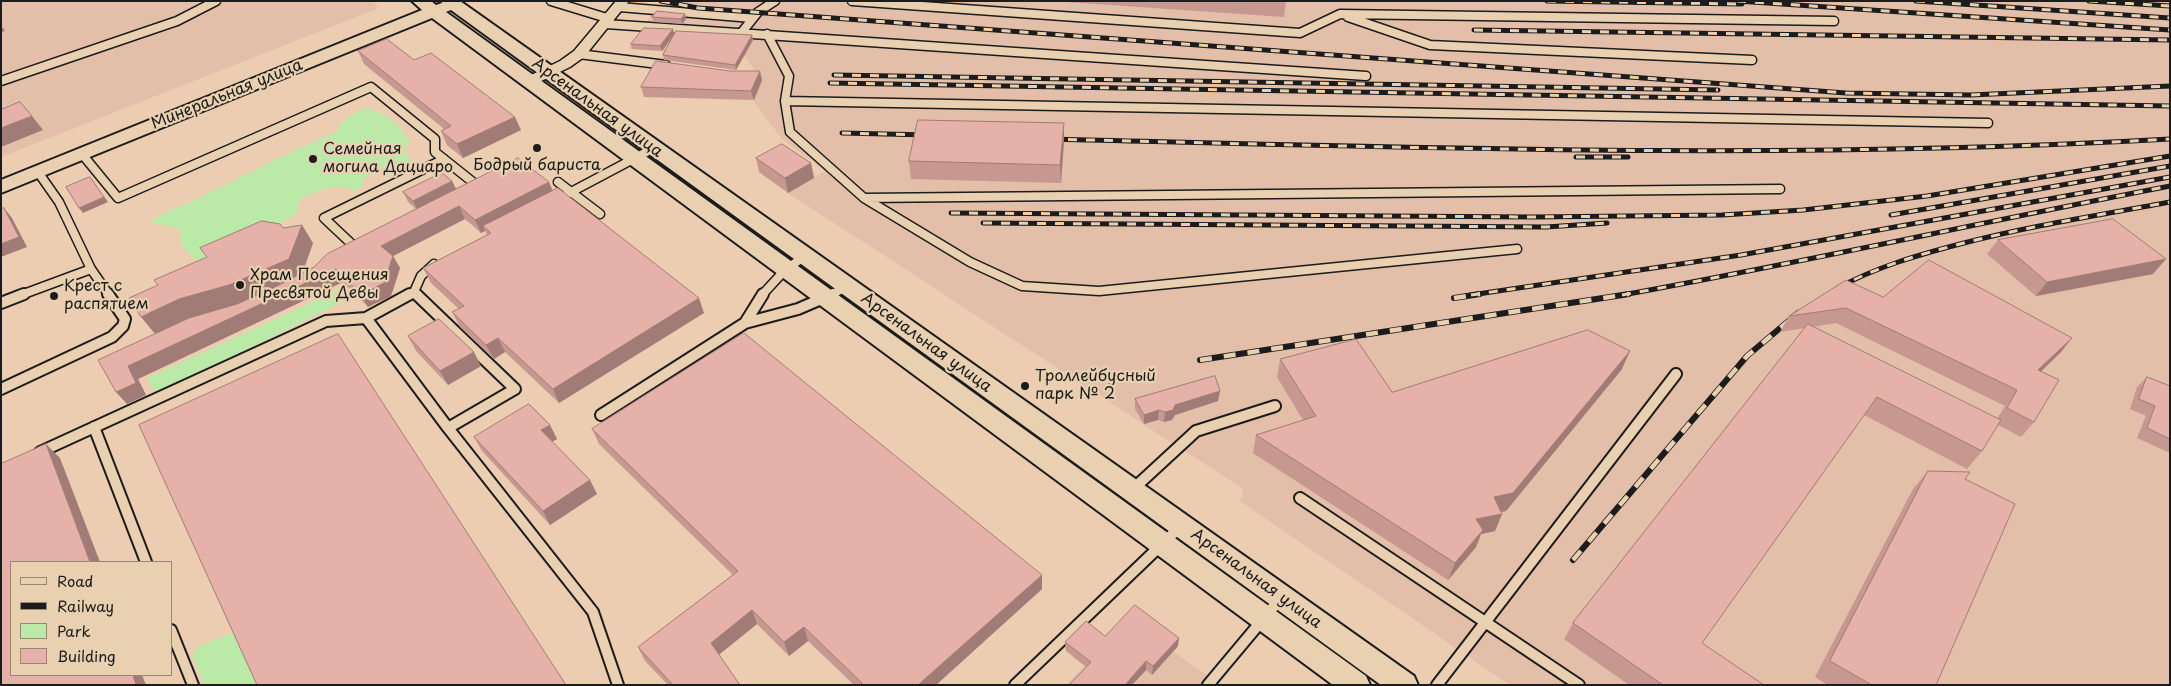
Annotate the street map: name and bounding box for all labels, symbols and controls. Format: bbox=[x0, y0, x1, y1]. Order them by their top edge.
street label: Арсенальная улица bbox=[528, 54, 666, 162]
street label: Минеральная улица bbox=[148, 56, 306, 134]
place label: Семейная могила Дациаро bbox=[323, 140, 453, 178]
marker: Бодрый бариста bbox=[531, 142, 543, 154]
marker: Семейная могила Дациаро bbox=[307, 153, 319, 165]
place label: Бодрый бариста bbox=[473, 156, 601, 176]
place label: Храм Посещения Пресвятой Девы bbox=[250, 266, 389, 304]
place label: Крест с распятием bbox=[64, 277, 149, 315]
marker: Храм Посещения Пресвятой Девы bbox=[234, 279, 246, 291]
street label: Арсенальная улица bbox=[857, 289, 995, 397]
marker: Крест с распятием bbox=[48, 290, 60, 302]
place label: Троллейбусный парк № 2 bbox=[1035, 367, 1156, 405]
marker: Троллейбусный парк № 2 bbox=[1019, 380, 1031, 392]
street label: Арсенальная улица bbox=[1187, 525, 1325, 633]
legend bbox=[10, 561, 172, 676]
text: Road bbox=[57, 569, 93, 592]
text: Railway bbox=[57, 594, 114, 617]
text: Park bbox=[57, 619, 91, 642]
text: Building bbox=[57, 644, 116, 667]

